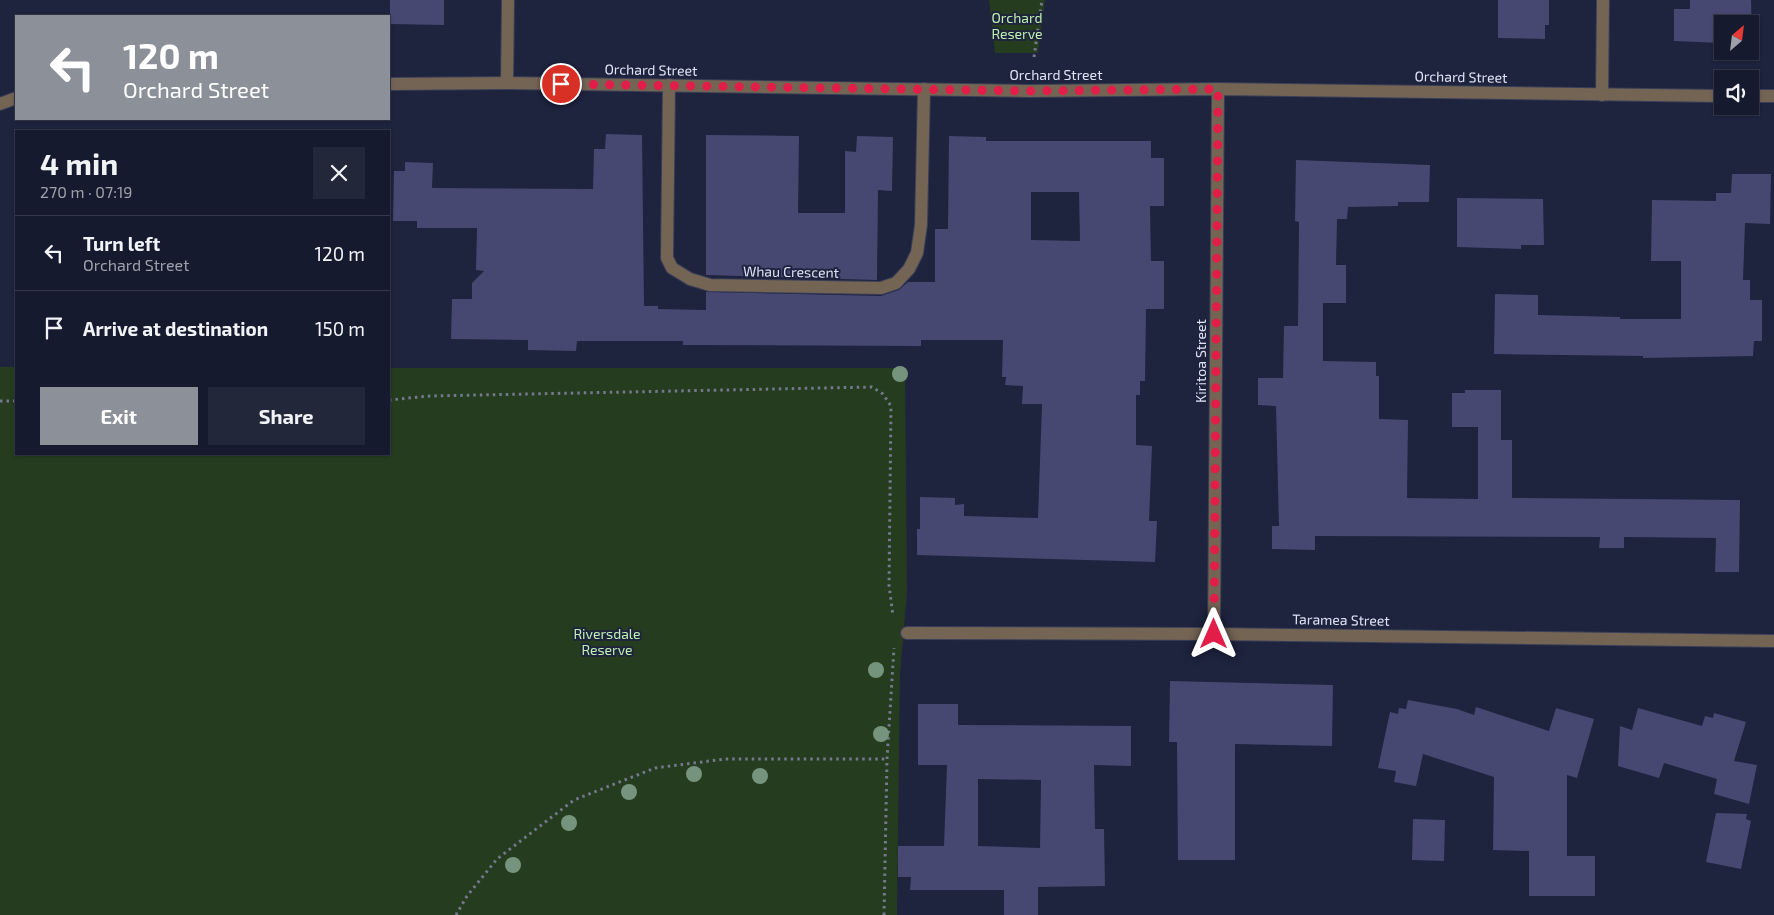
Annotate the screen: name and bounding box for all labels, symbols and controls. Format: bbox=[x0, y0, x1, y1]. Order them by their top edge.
park label: Orchard Reserve bbox=[991, 9, 1043, 42]
north arrow bbox=[1714, 15, 1759, 60]
map controls bbox=[1714, 15, 1759, 115]
text: 120 m bbox=[123, 34, 219, 76]
icon: left bbox=[40, 35, 105, 100]
street label: Orchard Street bbox=[604, 60, 698, 79]
pin bbox=[540, 63, 582, 105]
street label: Orchard Street bbox=[1010, 66, 1102, 83]
street label: Orchard Street bbox=[1414, 67, 1508, 86]
icon: arrive bbox=[547, 70, 575, 98]
button: sound bbox=[1714, 70, 1759, 115]
text: Orchard Street bbox=[123, 76, 269, 102]
text: 4 min bbox=[40, 145, 118, 181]
button: close bbox=[313, 147, 365, 199]
text: 270 m · 07:19 bbox=[40, 182, 132, 201]
text: Turn left bbox=[83, 232, 160, 255]
icon: left bbox=[40, 239, 68, 267]
text: 120 m bbox=[314, 242, 365, 265]
text: Orchard Street bbox=[83, 255, 189, 274]
street label: Whau Crescent bbox=[743, 262, 839, 281]
icon: arrive bbox=[40, 314, 68, 342]
text: Arrive at destination bbox=[83, 317, 268, 340]
text: 150 m bbox=[315, 317, 365, 340]
street label: Kiritoa Street bbox=[1192, 319, 1209, 403]
button: Exit bbox=[40, 387, 198, 445]
button: Share bbox=[208, 387, 365, 445]
position arrow bbox=[1187, 607, 1239, 659]
street label: Taramea Street bbox=[1292, 610, 1390, 629]
park label: Riversdale Reserve bbox=[573, 625, 641, 658]

